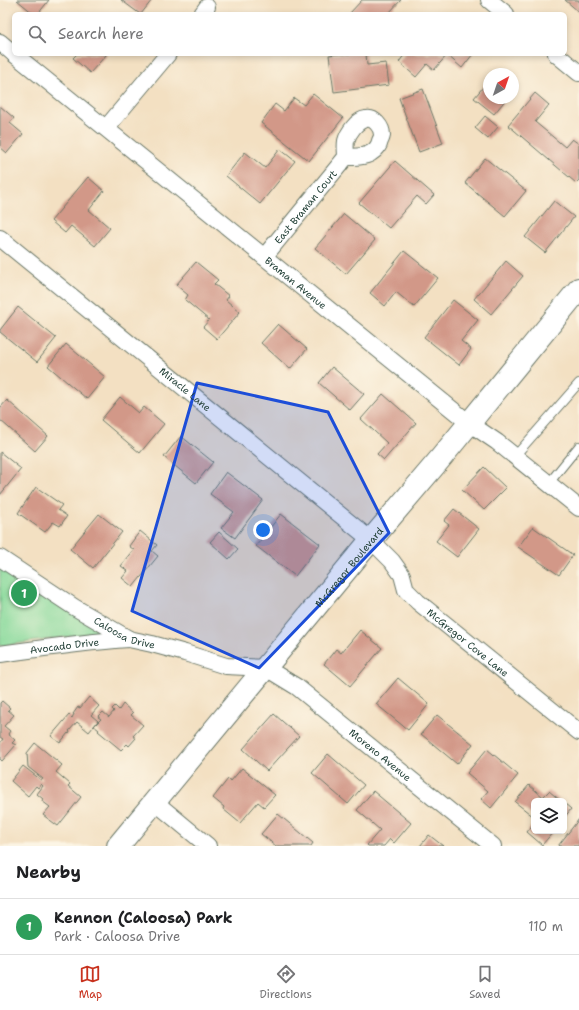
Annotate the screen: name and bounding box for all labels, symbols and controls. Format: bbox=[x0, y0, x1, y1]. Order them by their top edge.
search box bbox=[12, 12, 567, 56]
icon: search bbox=[26, 23, 48, 45]
text: Search here bbox=[58, 24, 144, 44]
north arrow bbox=[483, 68, 519, 104]
street label: East Braman Court bbox=[271, 167, 340, 247]
street label: Braman Avenue bbox=[262, 254, 329, 312]
street label: Miracle Lane bbox=[157, 364, 214, 414]
your location bbox=[253, 520, 273, 540]
street label: McGregor Boulevard bbox=[312, 524, 386, 610]
pin: 1 bbox=[11, 578, 37, 608]
street label: McGregor Cove Lane bbox=[424, 606, 511, 680]
street label: Caloosa Drive bbox=[91, 614, 157, 652]
street label: Avocado Drive bbox=[29, 635, 100, 657]
street label: Moreno Avenue bbox=[346, 726, 414, 784]
map controls bbox=[531, 798, 567, 834]
button: layers bbox=[531, 798, 567, 834]
text: Nearby bbox=[16, 861, 81, 883]
text: Kennon (Caloosa) Park bbox=[54, 908, 233, 928]
text: 1 bbox=[26, 918, 32, 935]
text: 110 m bbox=[528, 918, 563, 935]
text: Park · Caloosa Drive bbox=[54, 928, 180, 945]
tab: Map bbox=[79, 963, 102, 1002]
tab: Directions bbox=[259, 963, 312, 1002]
tab: Saved bbox=[469, 963, 500, 1002]

